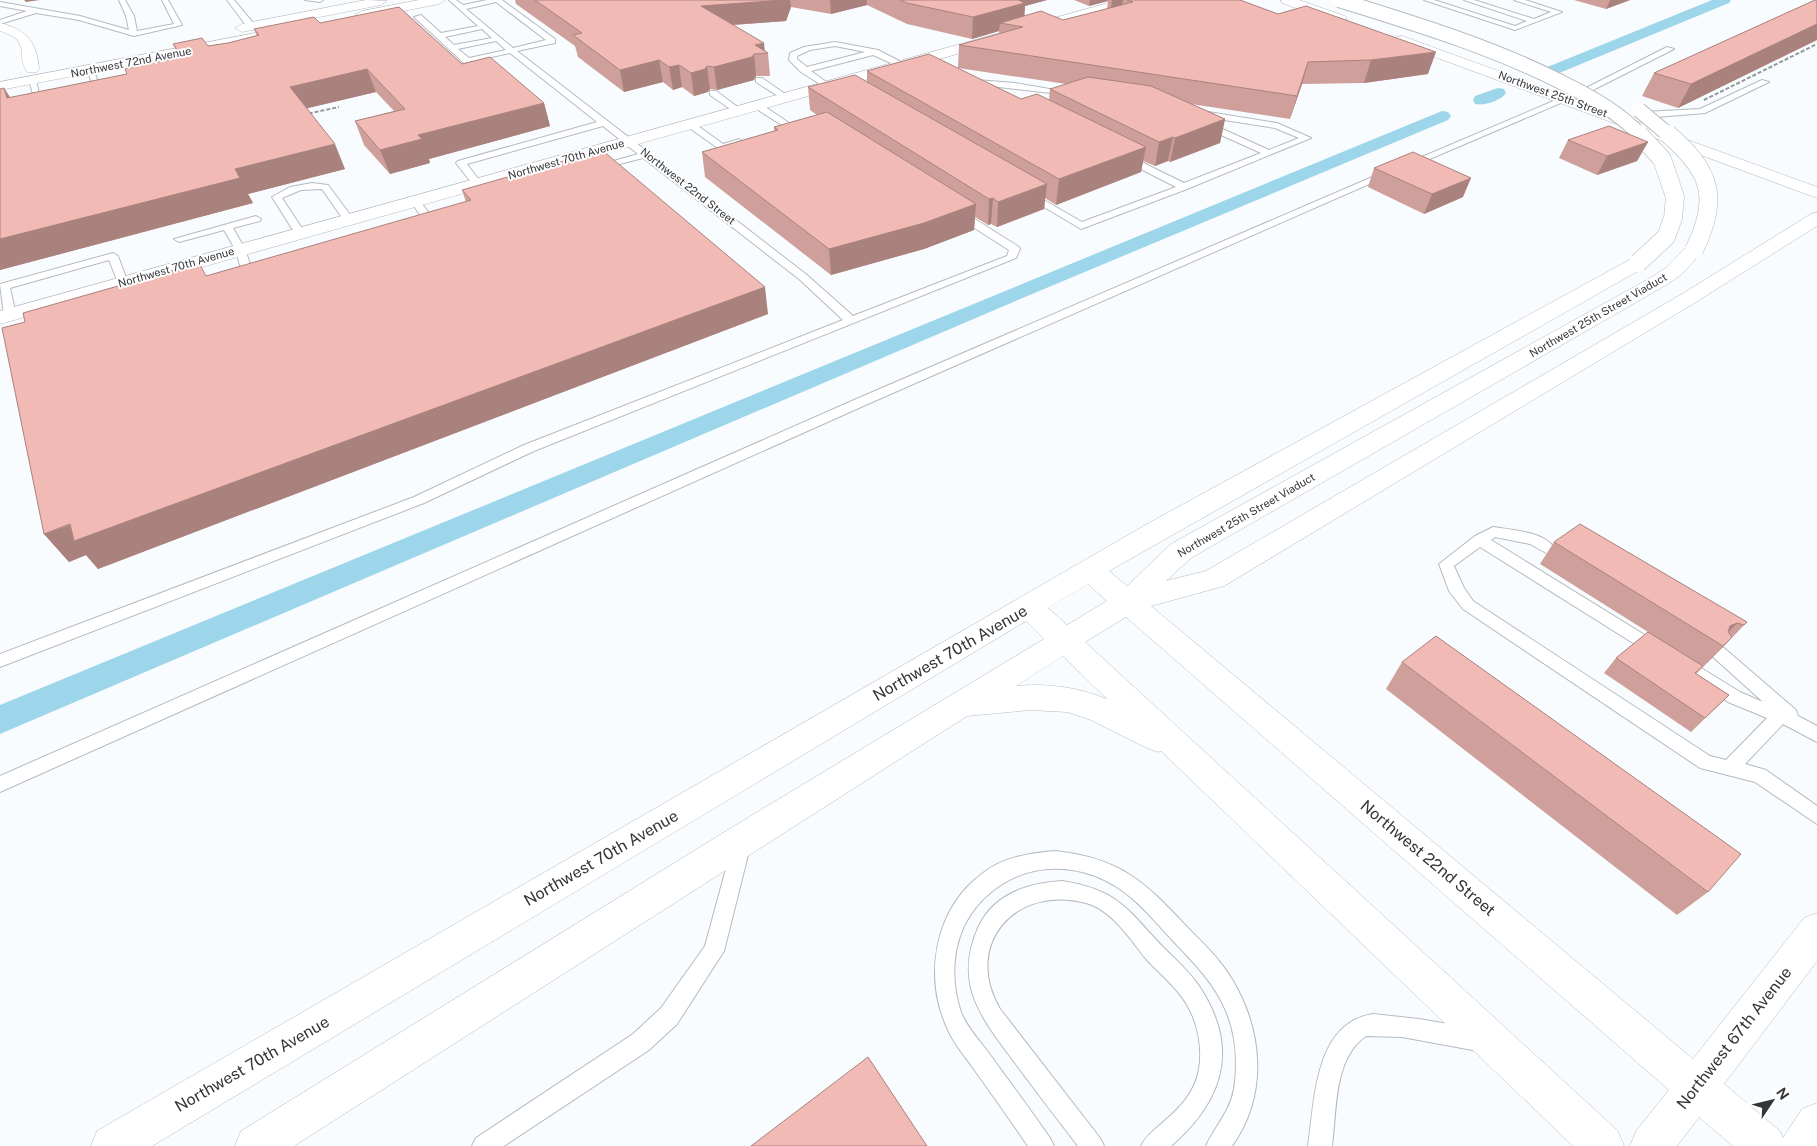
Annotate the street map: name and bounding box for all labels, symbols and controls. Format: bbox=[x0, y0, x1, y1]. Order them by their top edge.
street label: Northwest 72nd Avenue bbox=[70, 44, 192, 80]
street label: Northwest 25th Street bbox=[1497, 69, 1609, 119]
street label: Northwest 70th Avenue bbox=[507, 137, 625, 181]
street label: Northwest 22nd Street bbox=[638, 145, 738, 227]
street label: Northwest 70th Avenue bbox=[117, 245, 235, 289]
street label: Northwest 25th Street Viaduct bbox=[1527, 271, 1669, 359]
street label: Northwest 25th Street Viaduct bbox=[1175, 471, 1317, 559]
street label: Northwest 70th Avenue bbox=[869, 601, 1031, 705]
street label: Northwest 22nd Street bbox=[1357, 796, 1499, 920]
street label: Northwest 70th Avenue bbox=[520, 806, 682, 910]
street label: Northwest 67th Avenue bbox=[1673, 963, 1795, 1113]
street label: Northwest 70th Avenue bbox=[171, 1012, 333, 1116]
north arrow bbox=[1747, 1076, 1797, 1126]

